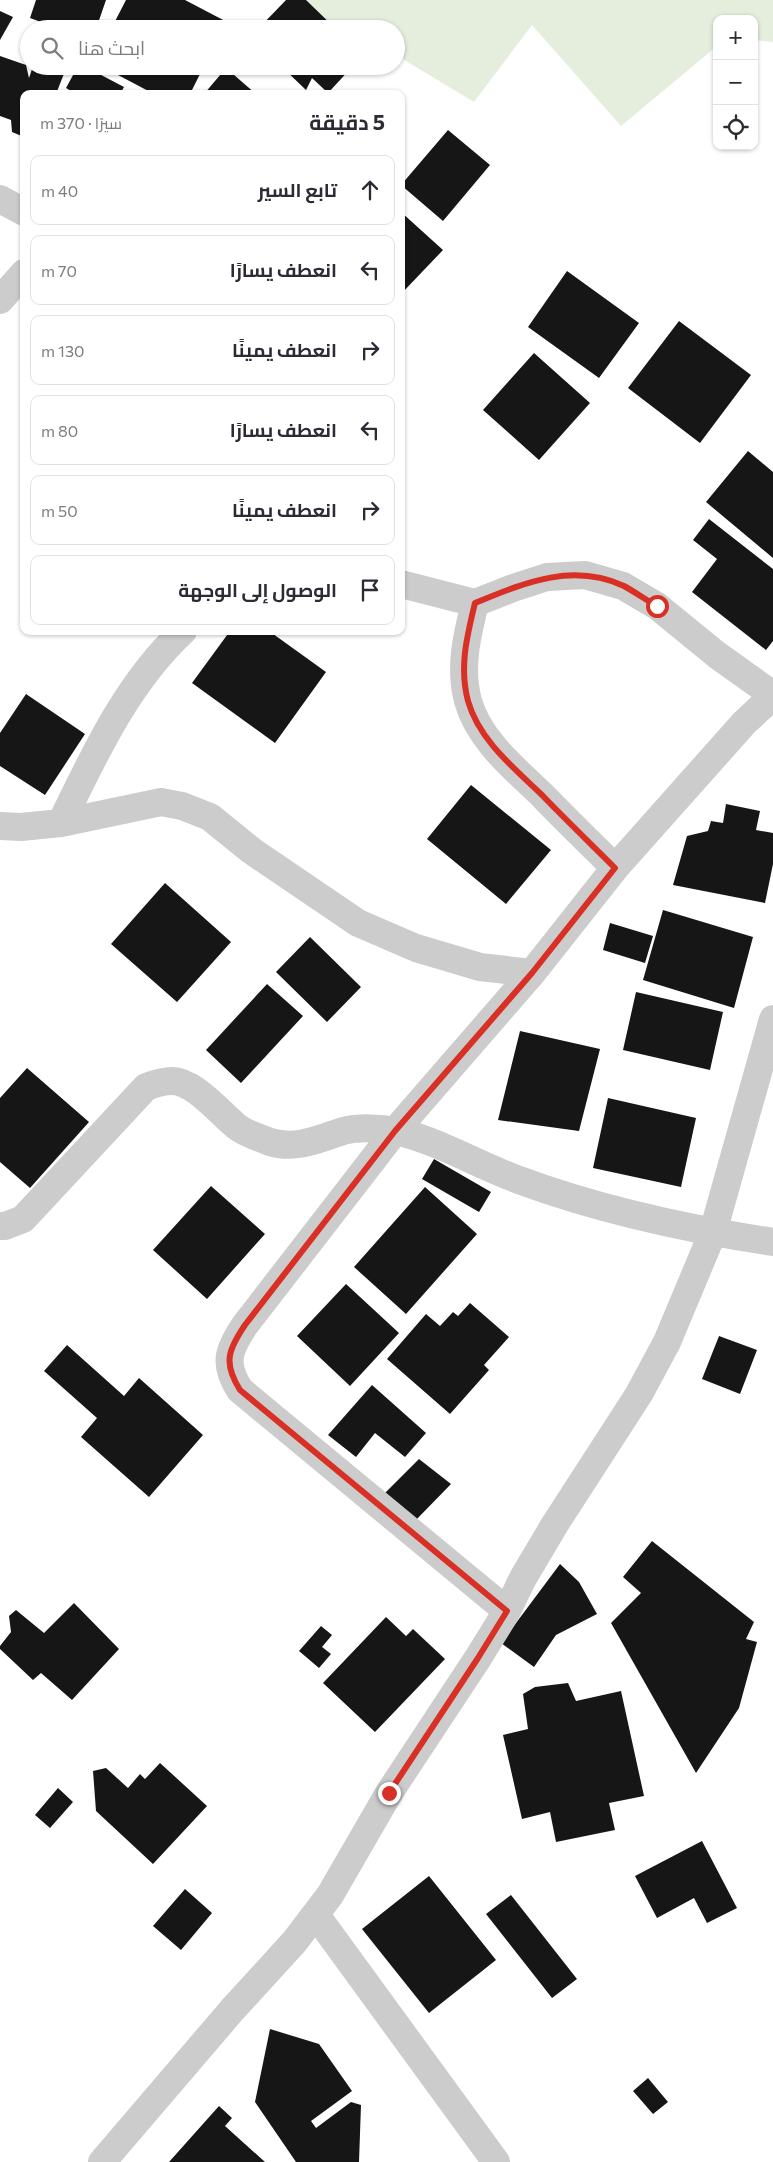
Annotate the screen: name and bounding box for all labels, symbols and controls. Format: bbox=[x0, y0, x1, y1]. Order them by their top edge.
map controls bbox=[713, 15, 758, 150]
button: + bbox=[713, 15, 758, 60]
search box bbox=[20, 20, 405, 75]
icon: search bbox=[38, 34, 66, 62]
text: ابحث هنا bbox=[78, 36, 145, 59]
button: − bbox=[713, 60, 758, 105]
button: locate bbox=[713, 105, 758, 150]
text: 5 دقيقة bbox=[309, 109, 385, 134]
text: سيرًا · 370 m bbox=[40, 113, 122, 132]
icon: ahead bbox=[356, 176, 384, 204]
text: تابع السير bbox=[258, 178, 337, 201]
text: 40 m bbox=[41, 181, 78, 200]
icon: left bbox=[356, 256, 384, 284]
text: انعطف يسارًا bbox=[230, 258, 337, 281]
text: 70 m bbox=[41, 261, 77, 280]
icon: right bbox=[356, 336, 384, 364]
text: انعطف يمينًا bbox=[232, 338, 337, 361]
text: 130 m bbox=[41, 341, 84, 360]
icon: left bbox=[356, 416, 384, 444]
text: انعطف يسارًا bbox=[230, 418, 337, 441]
text: 80 m bbox=[41, 421, 78, 440]
icon: right bbox=[356, 496, 384, 524]
text: انعطف يمينًا bbox=[232, 498, 337, 521]
text: 50 m bbox=[41, 501, 78, 520]
icon: arrive bbox=[356, 576, 384, 604]
text: الوصول إلى الوجهة bbox=[178, 578, 337, 601]
route start bbox=[646, 595, 669, 618]
route end bbox=[378, 1782, 401, 1805]

